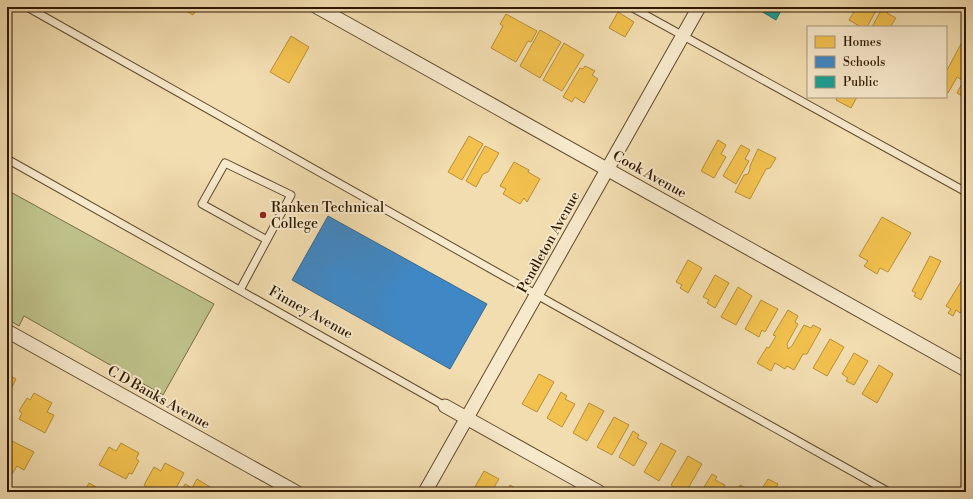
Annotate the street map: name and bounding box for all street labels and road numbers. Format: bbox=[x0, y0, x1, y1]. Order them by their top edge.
street label: Cook Avenue bbox=[609, 147, 690, 203]
street label: Pendleton Avenue bbox=[514, 189, 584, 296]
street label: Finney Avenue bbox=[265, 282, 356, 343]
street label: C D Banks Avenue bbox=[104, 362, 213, 434]

